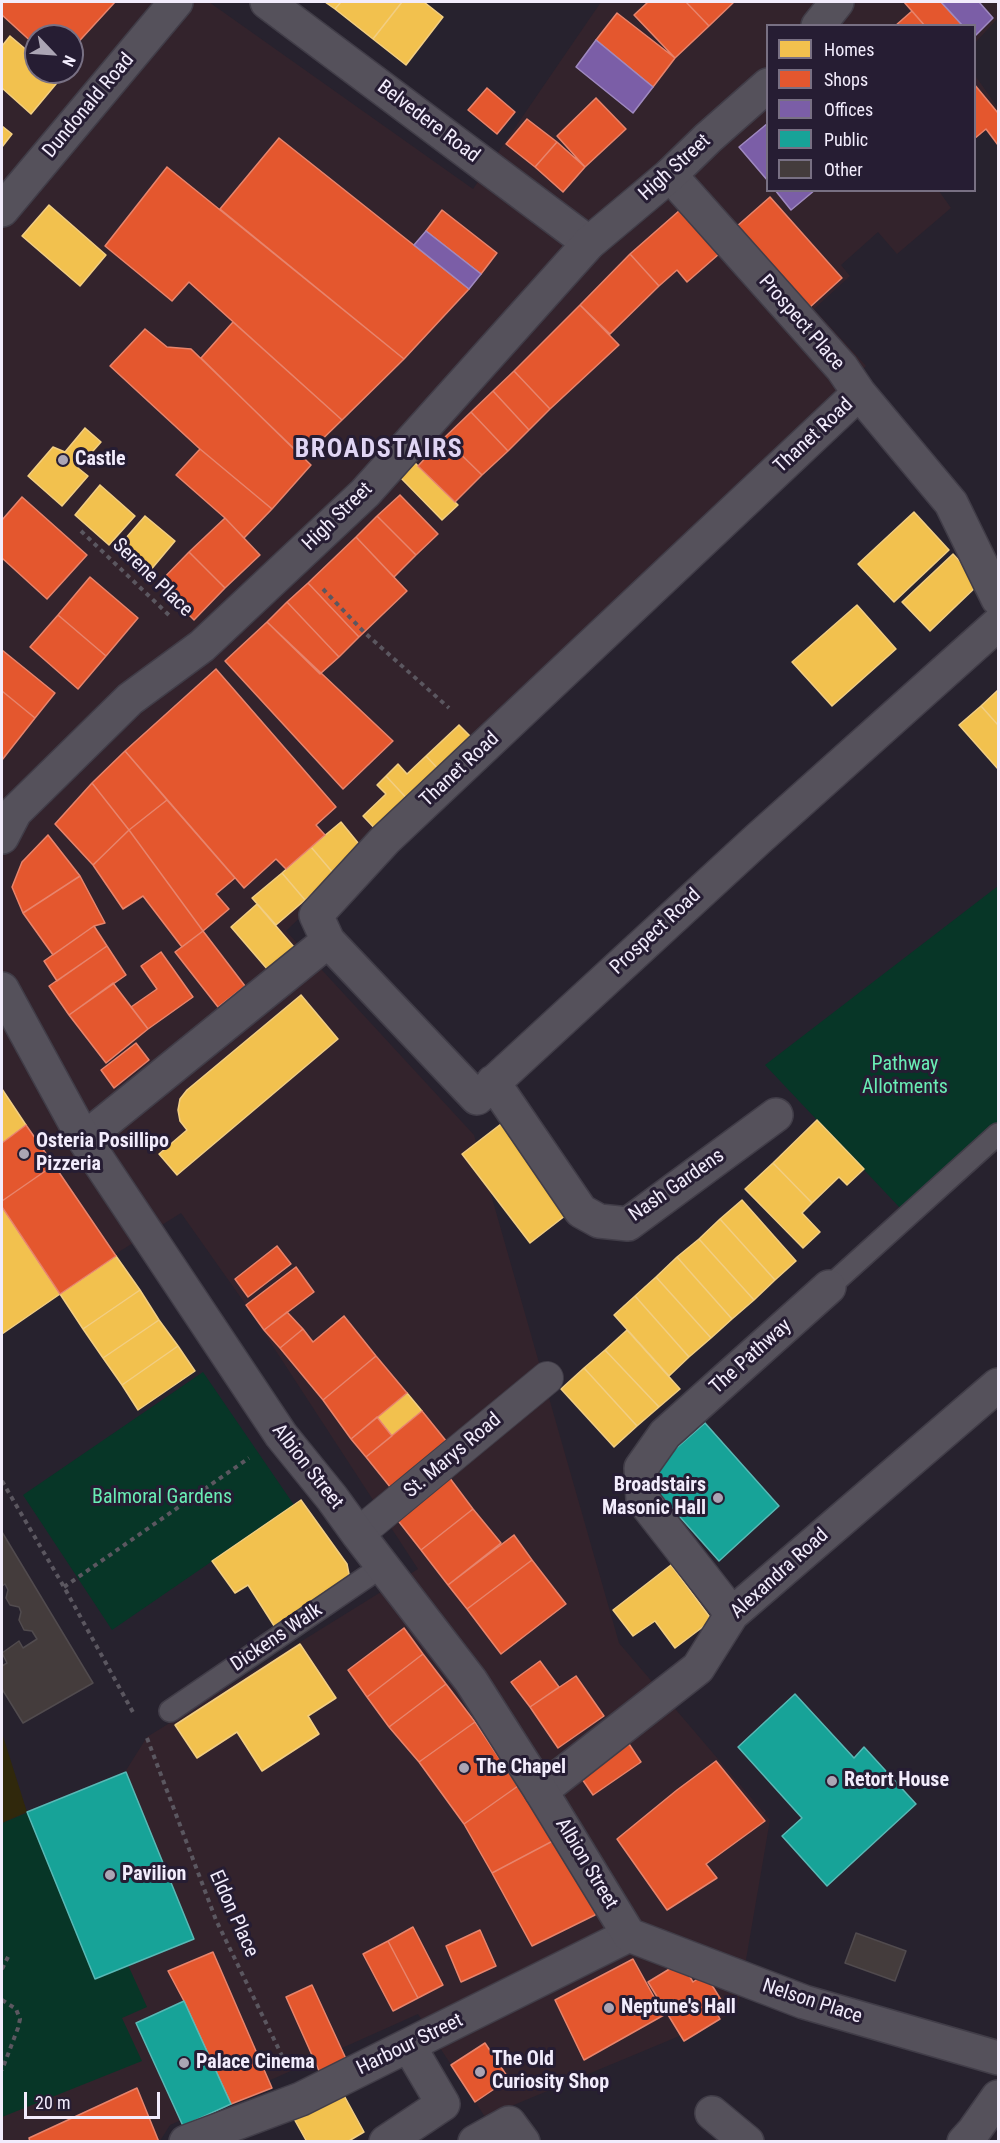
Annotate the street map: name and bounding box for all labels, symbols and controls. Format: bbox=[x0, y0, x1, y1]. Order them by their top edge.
north arrow bbox=[24, 24, 84, 84]
legend bbox=[766, 24, 976, 192]
text: Homes bbox=[824, 39, 874, 60]
street label: Dundonald Road bbox=[38, 49, 140, 163]
text: N bbox=[58, 53, 80, 69]
text: Shops bbox=[824, 69, 868, 90]
street label: Belvedere Road bbox=[372, 76, 484, 168]
text: Offices bbox=[824, 99, 873, 120]
text: Public bbox=[824, 129, 868, 150]
street label: High Street bbox=[634, 130, 716, 206]
text: Other bbox=[824, 159, 863, 180]
street label: Prospect Place bbox=[753, 270, 849, 376]
street label: Thanet Road bbox=[769, 393, 859, 479]
district label: BROADSTAIRS bbox=[295, 434, 463, 466]
place label: Castle bbox=[75, 448, 126, 472]
marker: Castle bbox=[56, 453, 70, 467]
street label: High Street bbox=[298, 478, 378, 556]
street label: Serene Place bbox=[107, 534, 197, 622]
street label: Thanet Road bbox=[415, 727, 505, 813]
street label: Prospect Road bbox=[606, 884, 706, 980]
park label: Pathway Allotments bbox=[862, 1053, 948, 1100]
place label: Osteria Posillipo Pizzeria bbox=[36, 1130, 169, 1177]
street label: Nash Gardens bbox=[625, 1144, 729, 1228]
marker: Osteria Posillipo Pizzeria bbox=[17, 1147, 31, 1161]
street label: The Pathway bbox=[705, 1314, 797, 1400]
street label: St. Marys Road bbox=[400, 1408, 506, 1504]
street label: Albion Street bbox=[266, 1420, 348, 1514]
place label: Broadstairs Masonic Hall bbox=[602, 1474, 706, 1521]
park label: Balmoral Gardens bbox=[92, 1486, 232, 1510]
marker: Broadstairs Masonic Hall bbox=[711, 1491, 725, 1505]
street label: Alexandra Road bbox=[726, 1524, 834, 1624]
street label: Dickens Walk bbox=[227, 1599, 327, 1677]
place label: The Chapel bbox=[476, 1756, 566, 1780]
marker: The Chapel bbox=[457, 1761, 471, 1775]
place label: Retort House bbox=[844, 1769, 949, 1793]
marker: Retort House bbox=[825, 1774, 839, 1788]
street label: Albion Street bbox=[550, 1814, 622, 1914]
place label: Pavilion bbox=[122, 1863, 186, 1887]
street label: Eldon Place bbox=[203, 1867, 263, 1961]
marker: Pavilion bbox=[103, 1868, 117, 1882]
street label: Nelson Place bbox=[759, 1975, 865, 2029]
place label: Neptune's Hall bbox=[621, 1996, 736, 2020]
marker: Neptune's Hall bbox=[602, 2001, 616, 2015]
street label: Harbour Street bbox=[353, 2009, 467, 2081]
place label: The Old Curiosity Shop bbox=[492, 2048, 609, 2095]
place label: Palace Cinema bbox=[196, 2051, 315, 2075]
marker: Palace Cinema bbox=[177, 2056, 191, 2070]
marker: The Old Curiosity Shop bbox=[473, 2065, 487, 2079]
scale bar bbox=[27, 2080, 164, 2118]
text: 20 m bbox=[35, 2092, 70, 2113]

